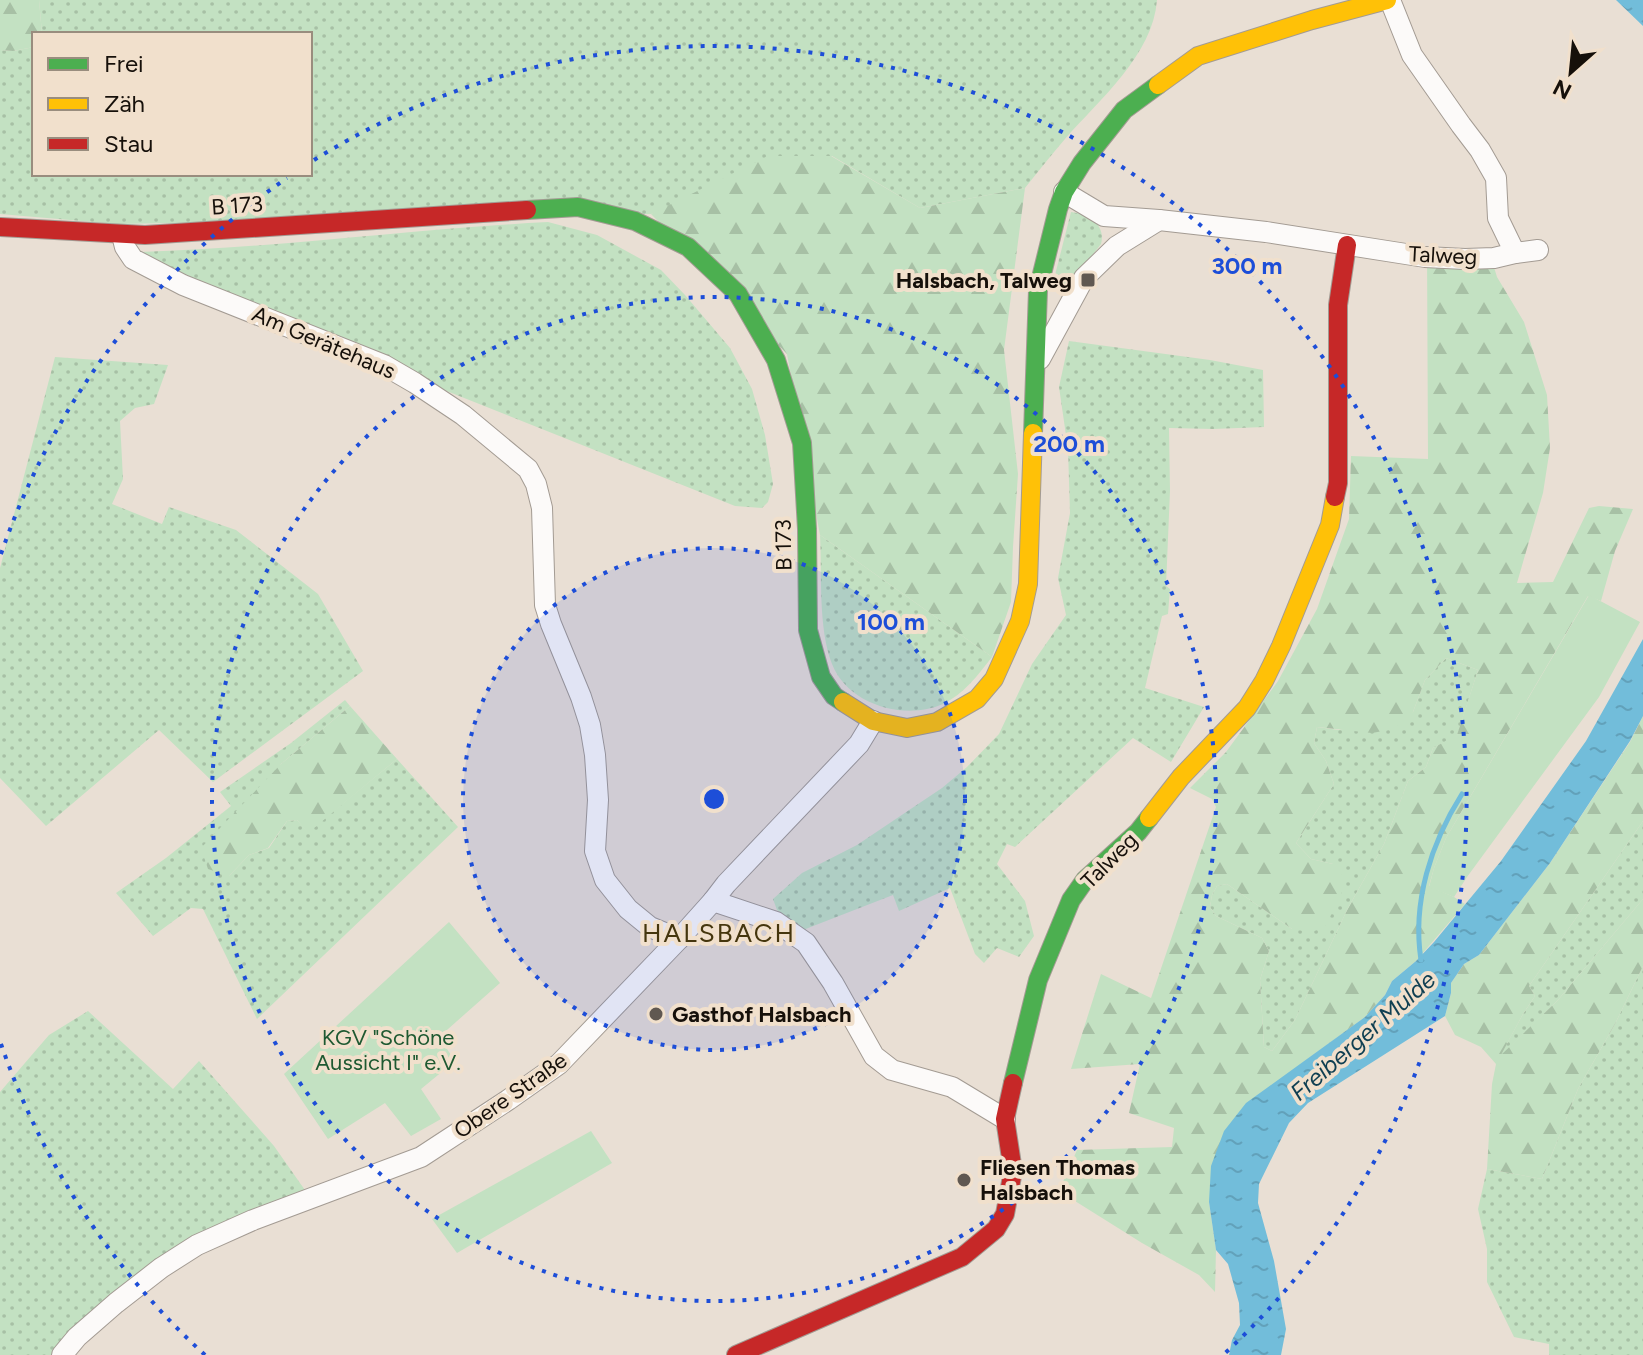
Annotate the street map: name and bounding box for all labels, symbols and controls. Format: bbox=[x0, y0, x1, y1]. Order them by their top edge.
legend bbox=[32, 32, 312, 176]
north arrow bbox=[1531, 32, 1611, 112]
text: Frei bbox=[104, 49, 144, 78]
text: N bbox=[1548, 73, 1576, 105]
text: Zäh bbox=[104, 89, 145, 118]
text: Stau bbox=[104, 129, 153, 158]
street label: B 173 bbox=[210, 190, 264, 221]
street label: Talweg bbox=[1408, 240, 1478, 271]
text: 300 m bbox=[1211, 251, 1283, 280]
place label: Halsbach, Talweg bbox=[896, 267, 1072, 294]
marker: Halsbach, Talweg bbox=[1079, 271, 1097, 289]
street label: Am Gerätehaus bbox=[248, 300, 399, 385]
text: 200 m bbox=[1033, 429, 1105, 458]
street label: B 173 bbox=[770, 519, 797, 571]
text: 100 m bbox=[857, 607, 925, 636]
centre of rings bbox=[700, 785, 728, 813]
street label: Talweg bbox=[1075, 826, 1143, 894]
district label: HALSBACH bbox=[642, 917, 796, 949]
water label: Freiberger Mulde bbox=[1284, 965, 1441, 1106]
place label: Gasthof Halsbach bbox=[672, 1001, 852, 1028]
marker: Gasthof Halsbach bbox=[647, 1005, 665, 1023]
park label: KGV "Schöne Aussicht I" e.V. bbox=[315, 1024, 461, 1076]
street label: Obere Straße bbox=[449, 1047, 572, 1144]
place label: Fliesen Thomas Halsbach bbox=[980, 1154, 1135, 1206]
marker: Fliesen Thomas Halsbach bbox=[955, 1171, 973, 1189]

